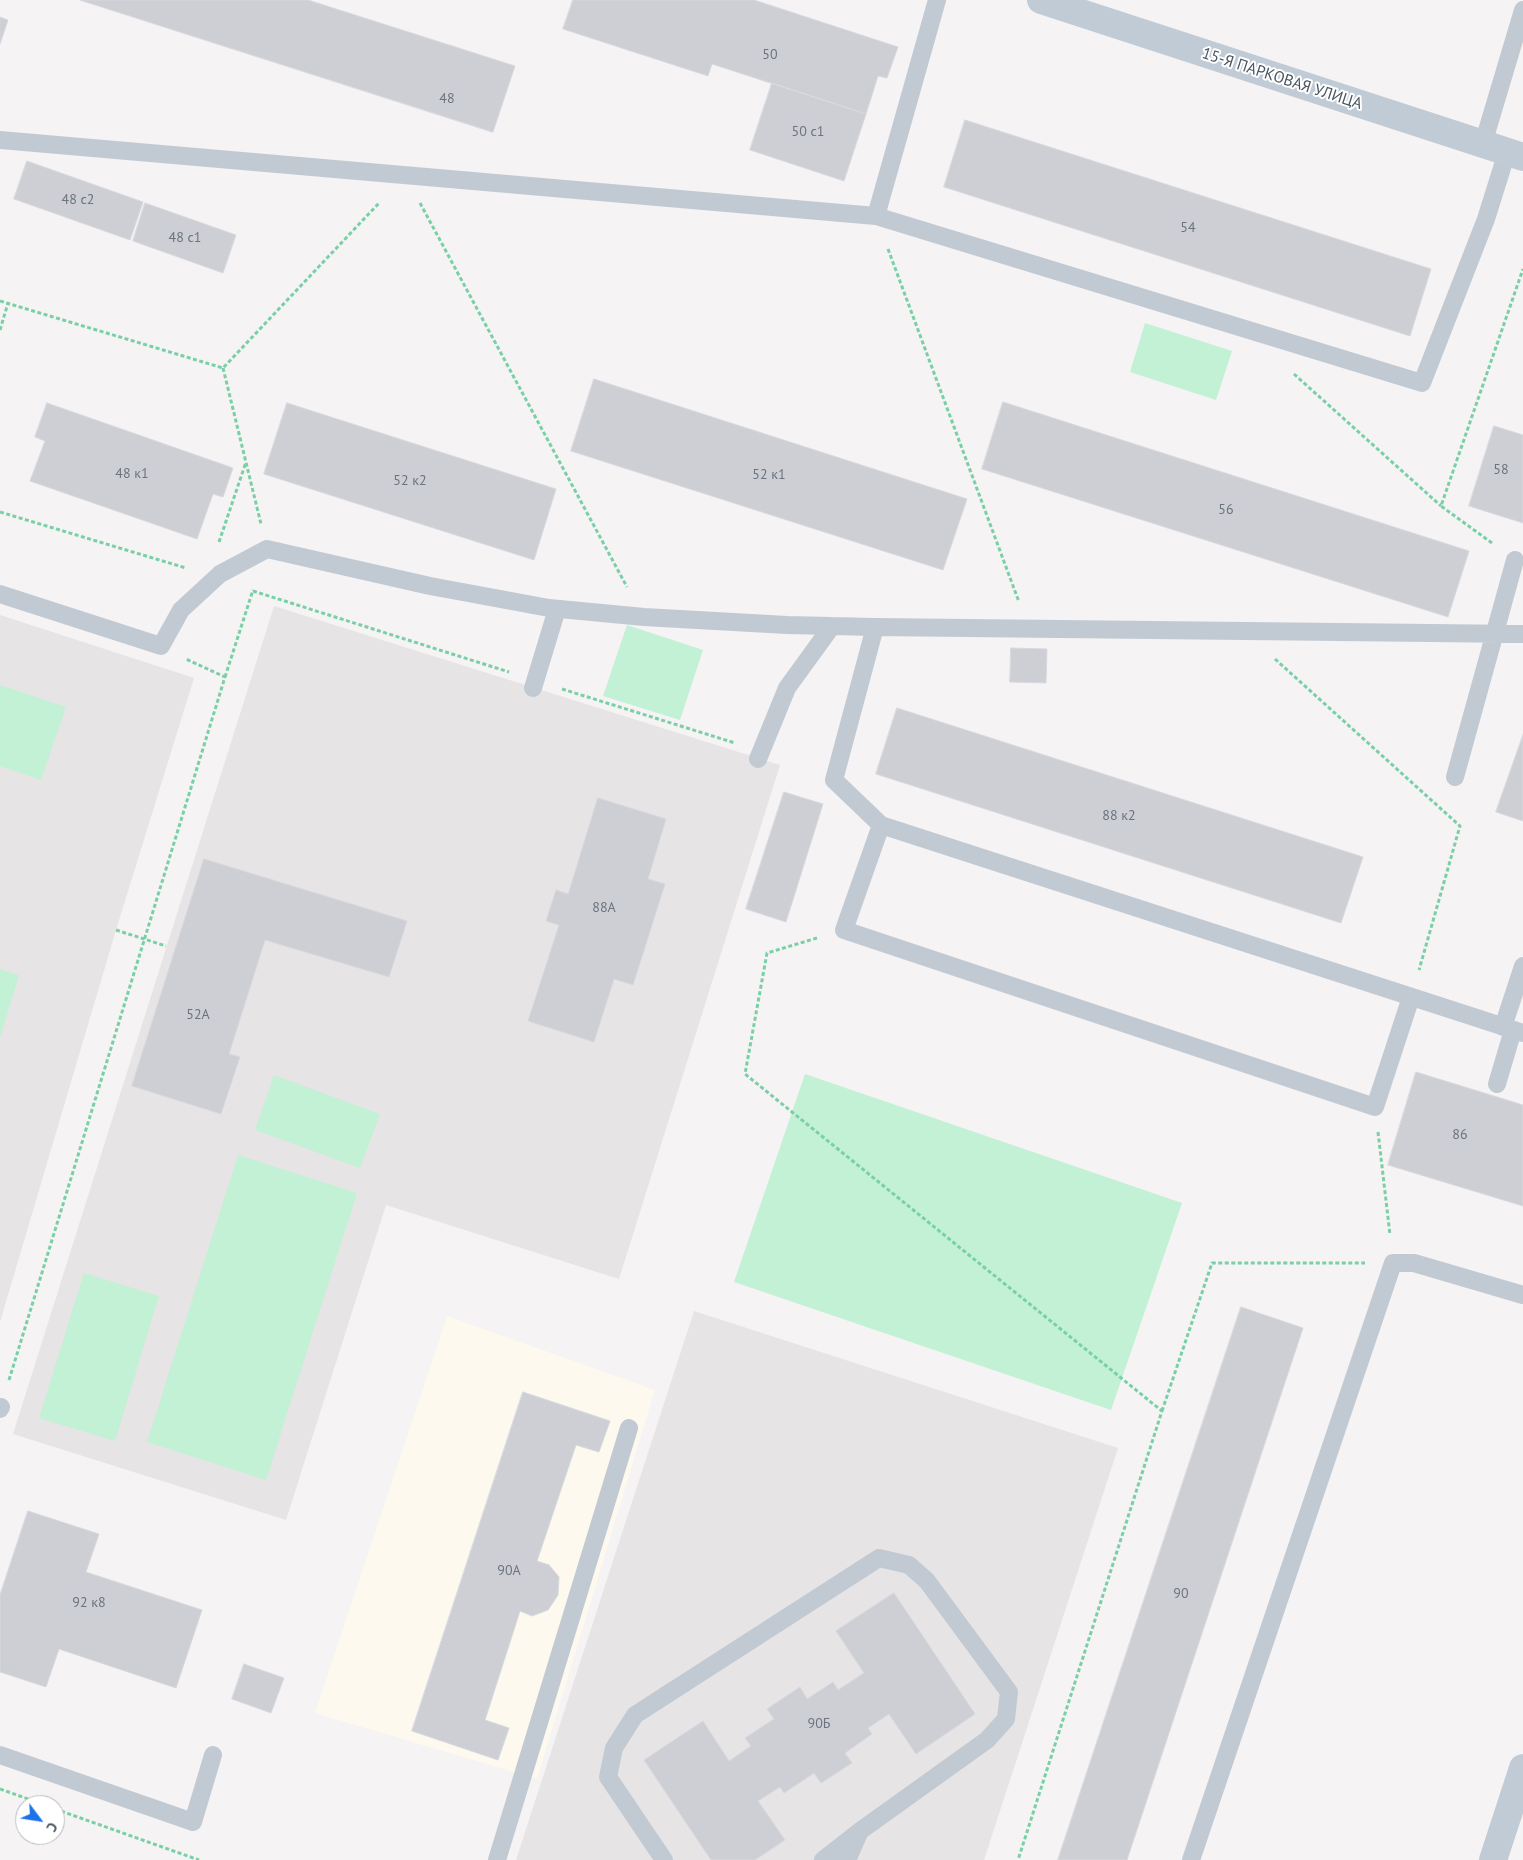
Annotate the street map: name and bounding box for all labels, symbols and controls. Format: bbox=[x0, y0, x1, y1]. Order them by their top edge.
street label: 15-Я ПАРКОВАЯ УЛИЦА bbox=[1199, 44, 1365, 114]
house number: 50 bbox=[762, 47, 778, 63]
house number: 48 bbox=[439, 91, 455, 107]
house number: 50 с1 bbox=[792, 124, 824, 140]
house number: 48 c2 bbox=[62, 192, 94, 208]
house number: 54 bbox=[1180, 220, 1196, 236]
house number: 48 c1 bbox=[169, 230, 201, 246]
house number: 58 bbox=[1493, 462, 1509, 478]
house number: 48 к1 bbox=[115, 466, 149, 482]
house number: 52 к1 bbox=[752, 467, 786, 483]
house number: 52 к2 bbox=[393, 473, 427, 489]
house number: 56 bbox=[1218, 502, 1234, 518]
house number: 88 к2 bbox=[1102, 808, 1136, 824]
house number: 88А bbox=[592, 900, 616, 916]
house number: 52А bbox=[186, 1007, 210, 1023]
house number: 86 bbox=[1452, 1127, 1468, 1143]
house number: 90А bbox=[497, 1563, 521, 1579]
house number: 90 bbox=[1173, 1586, 1189, 1602]
house number: 92 к8 bbox=[72, 1595, 106, 1611]
house number: 90Б bbox=[808, 1716, 830, 1732]
north arrow bbox=[15, 1795, 65, 1845]
text: С bbox=[42, 1819, 62, 1835]

